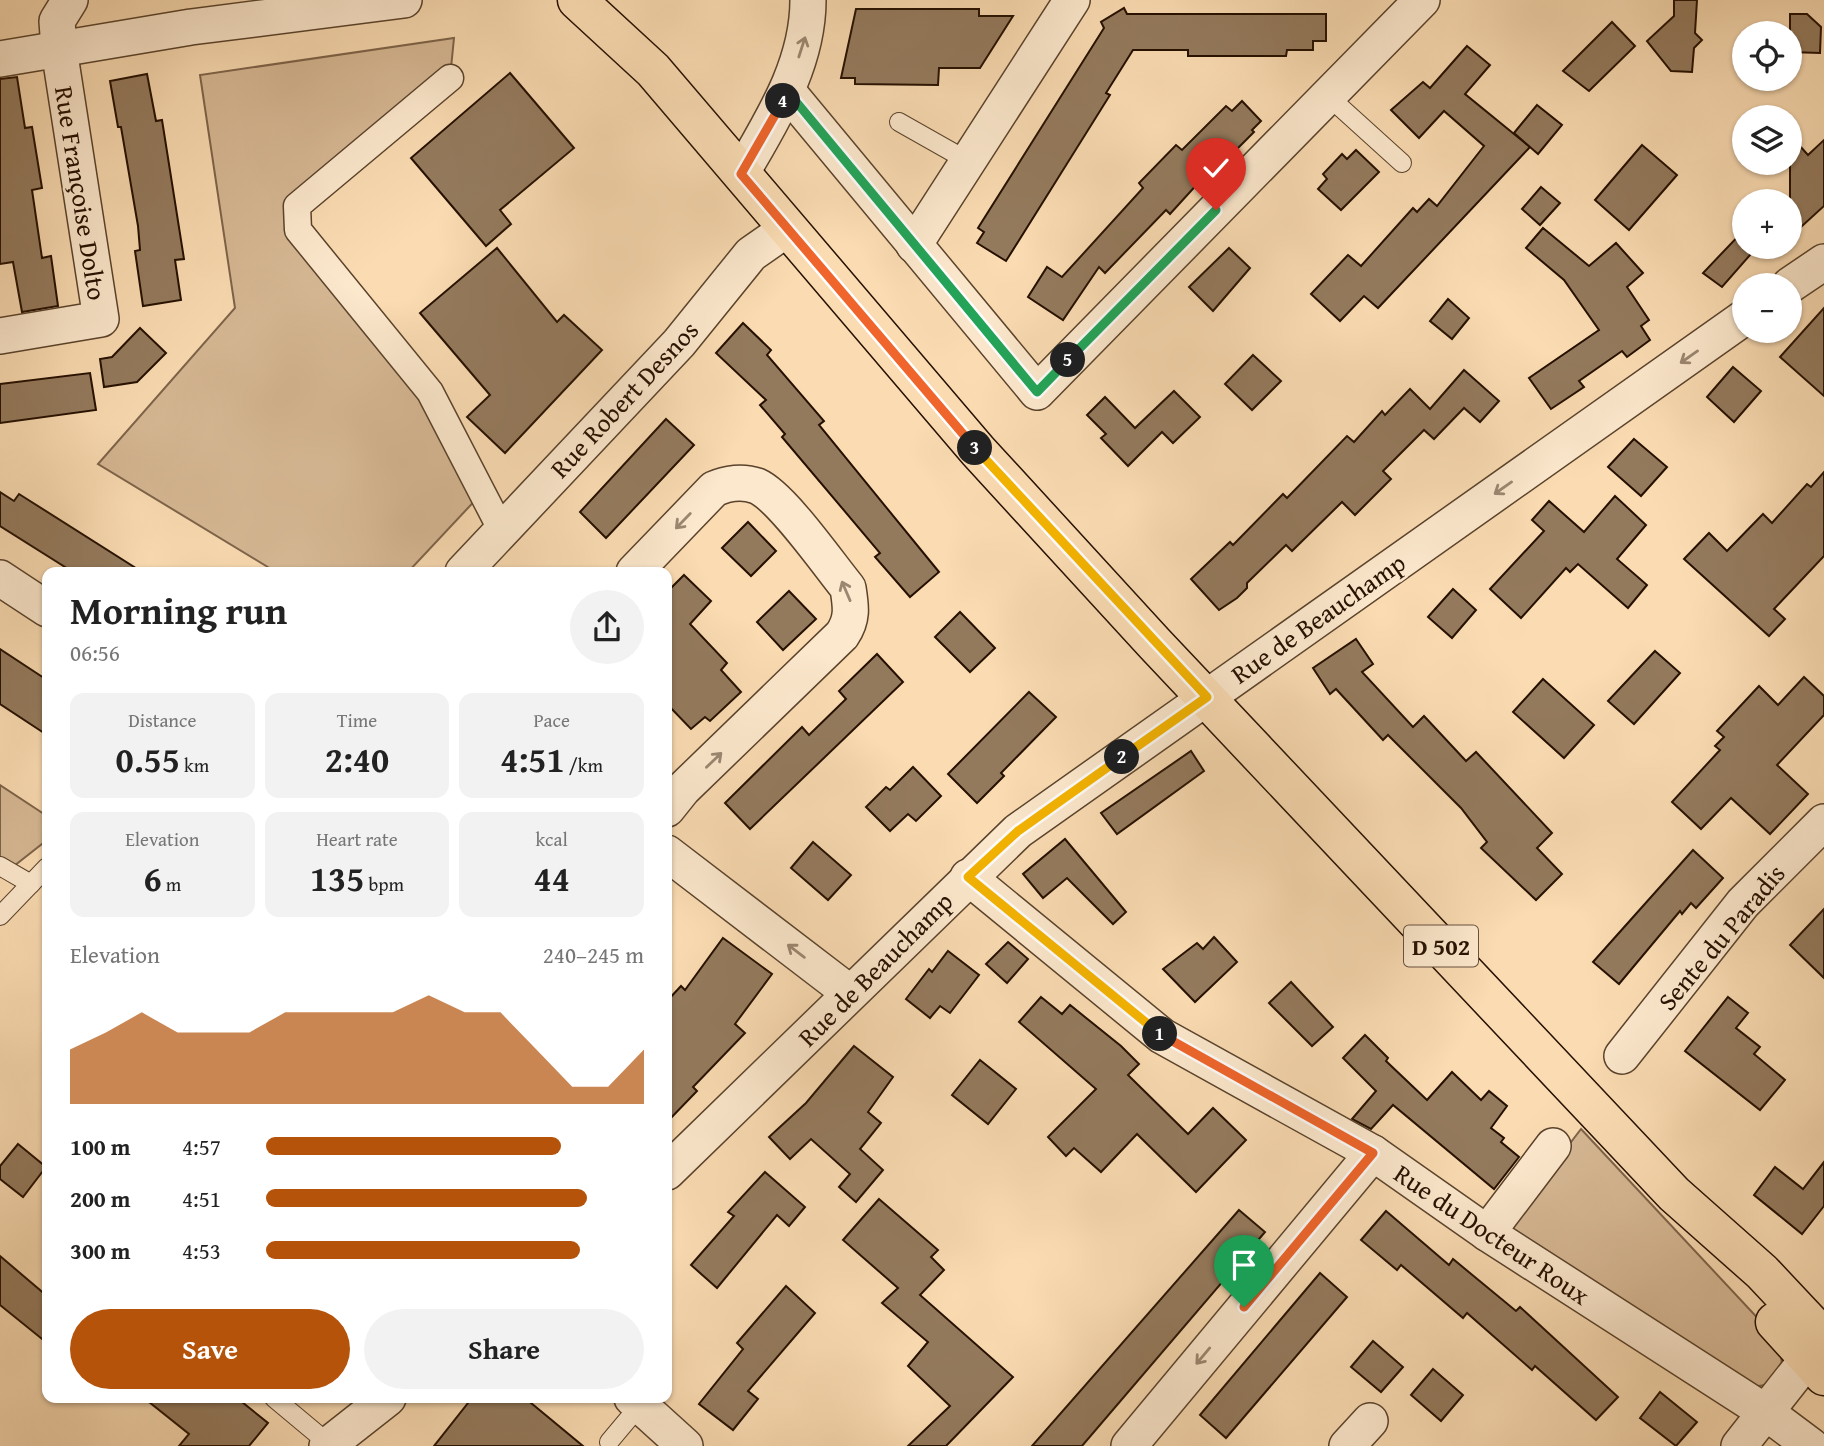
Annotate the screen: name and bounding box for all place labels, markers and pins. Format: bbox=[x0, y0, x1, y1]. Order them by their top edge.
pin: 4 bbox=[766, 84, 800, 119]
pin bbox=[1186, 138, 1246, 210]
pin: 5 bbox=[1050, 342, 1086, 378]
pin: 3 bbox=[958, 430, 992, 466]
pin: 2 bbox=[1104, 740, 1140, 774]
pin: 1 bbox=[1142, 1016, 1178, 1052]
pin bbox=[1214, 1235, 1274, 1307]

